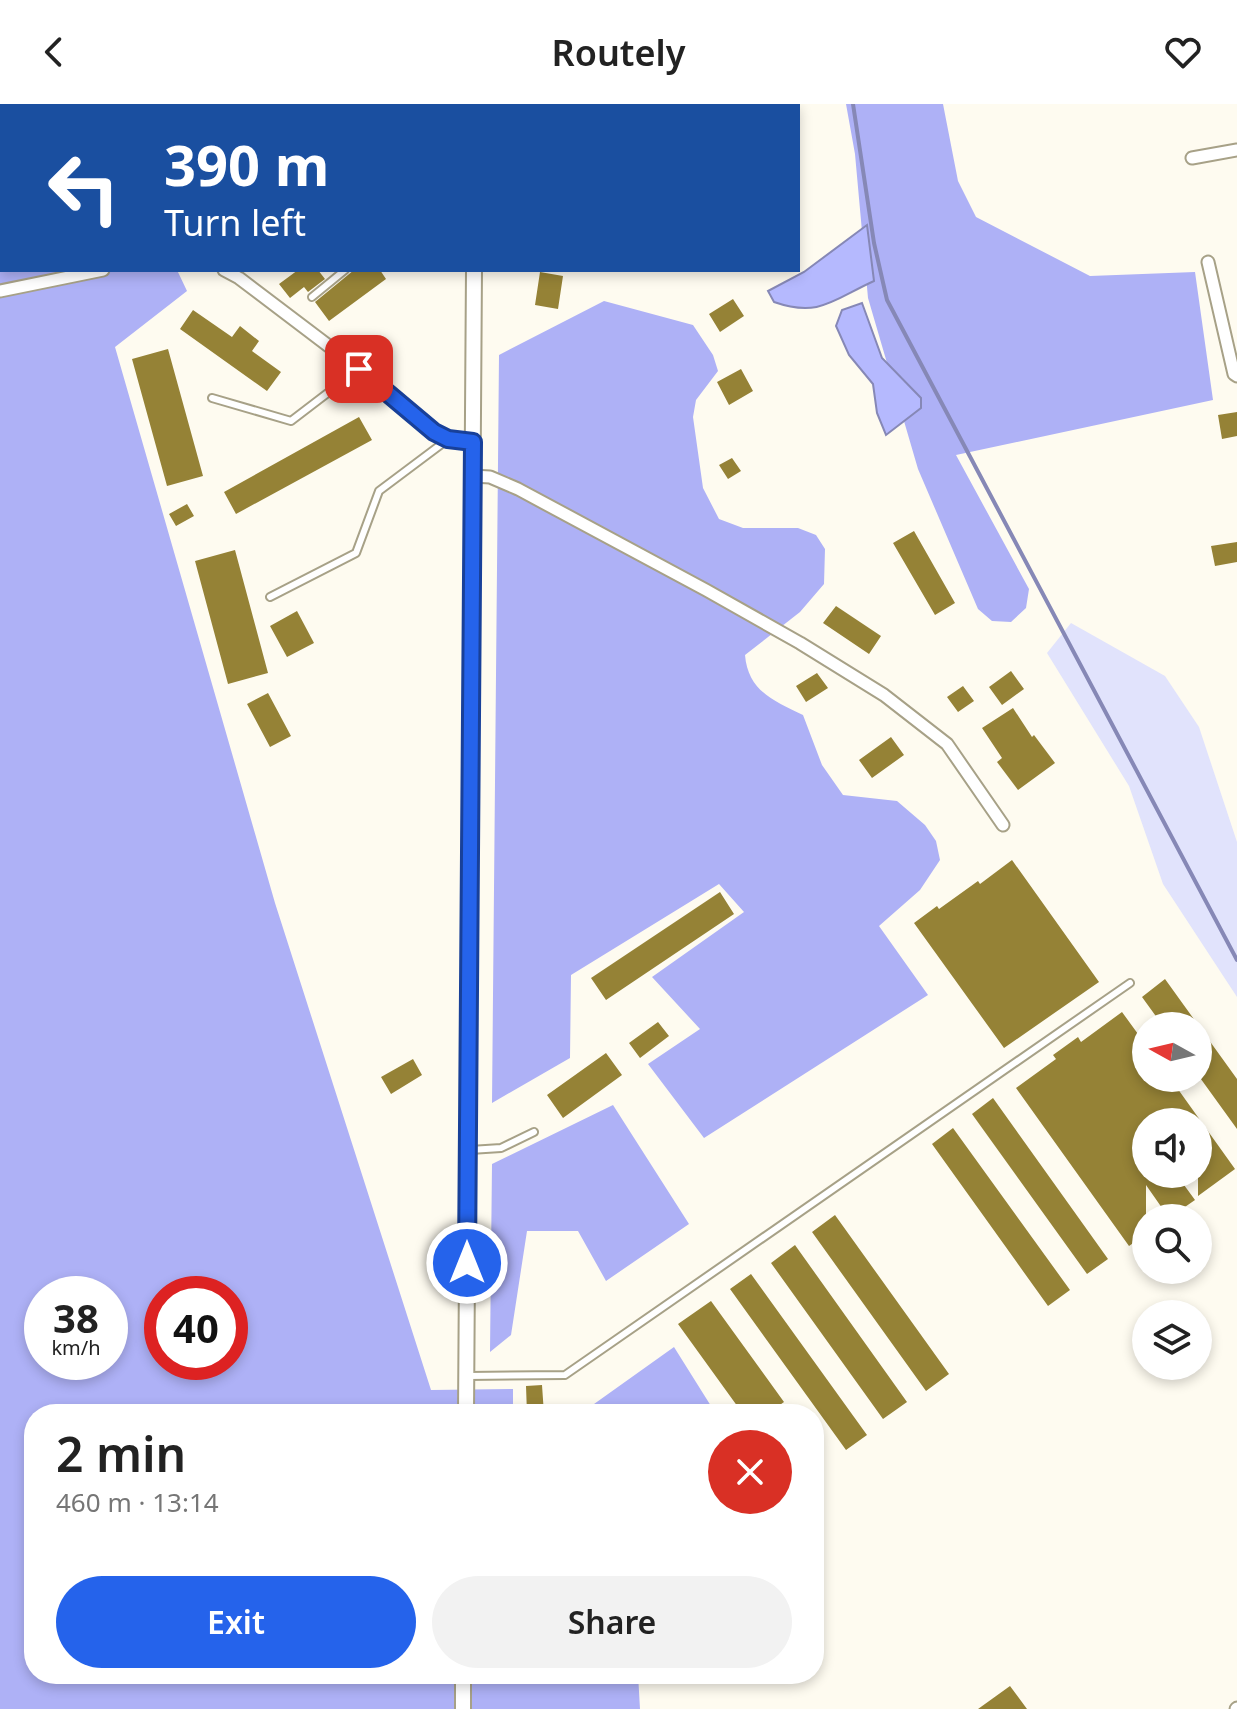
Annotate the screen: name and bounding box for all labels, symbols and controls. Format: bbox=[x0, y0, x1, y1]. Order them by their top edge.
text: Routely bbox=[552, 28, 685, 77]
icon: back bbox=[32, 30, 76, 74]
icon: heart bbox=[1161, 30, 1205, 74]
text: 390 m bbox=[164, 126, 329, 202]
icon: left bbox=[32, 136, 136, 240]
text: Turn left bbox=[164, 198, 306, 247]
pin bbox=[325, 335, 393, 403]
icon: arrive bbox=[337, 347, 381, 391]
north arrow bbox=[1132, 1012, 1212, 1092]
map controls bbox=[1132, 1012, 1212, 1380]
button: sound bbox=[1132, 1108, 1212, 1188]
button: search bbox=[1132, 1204, 1212, 1284]
position arrow bbox=[425, 1221, 509, 1305]
speed limit sign: 40 bbox=[144, 1276, 248, 1380]
text: 38 bbox=[53, 1290, 99, 1345]
button: layers bbox=[1132, 1300, 1212, 1380]
text: km/h bbox=[51, 1334, 101, 1361]
text: 2 min bbox=[56, 1421, 186, 1486]
button: close bbox=[708, 1430, 792, 1514]
text: 460 m · 13:14 bbox=[56, 1484, 219, 1520]
button: Exit bbox=[56, 1576, 416, 1668]
button: Share bbox=[432, 1576, 792, 1668]

